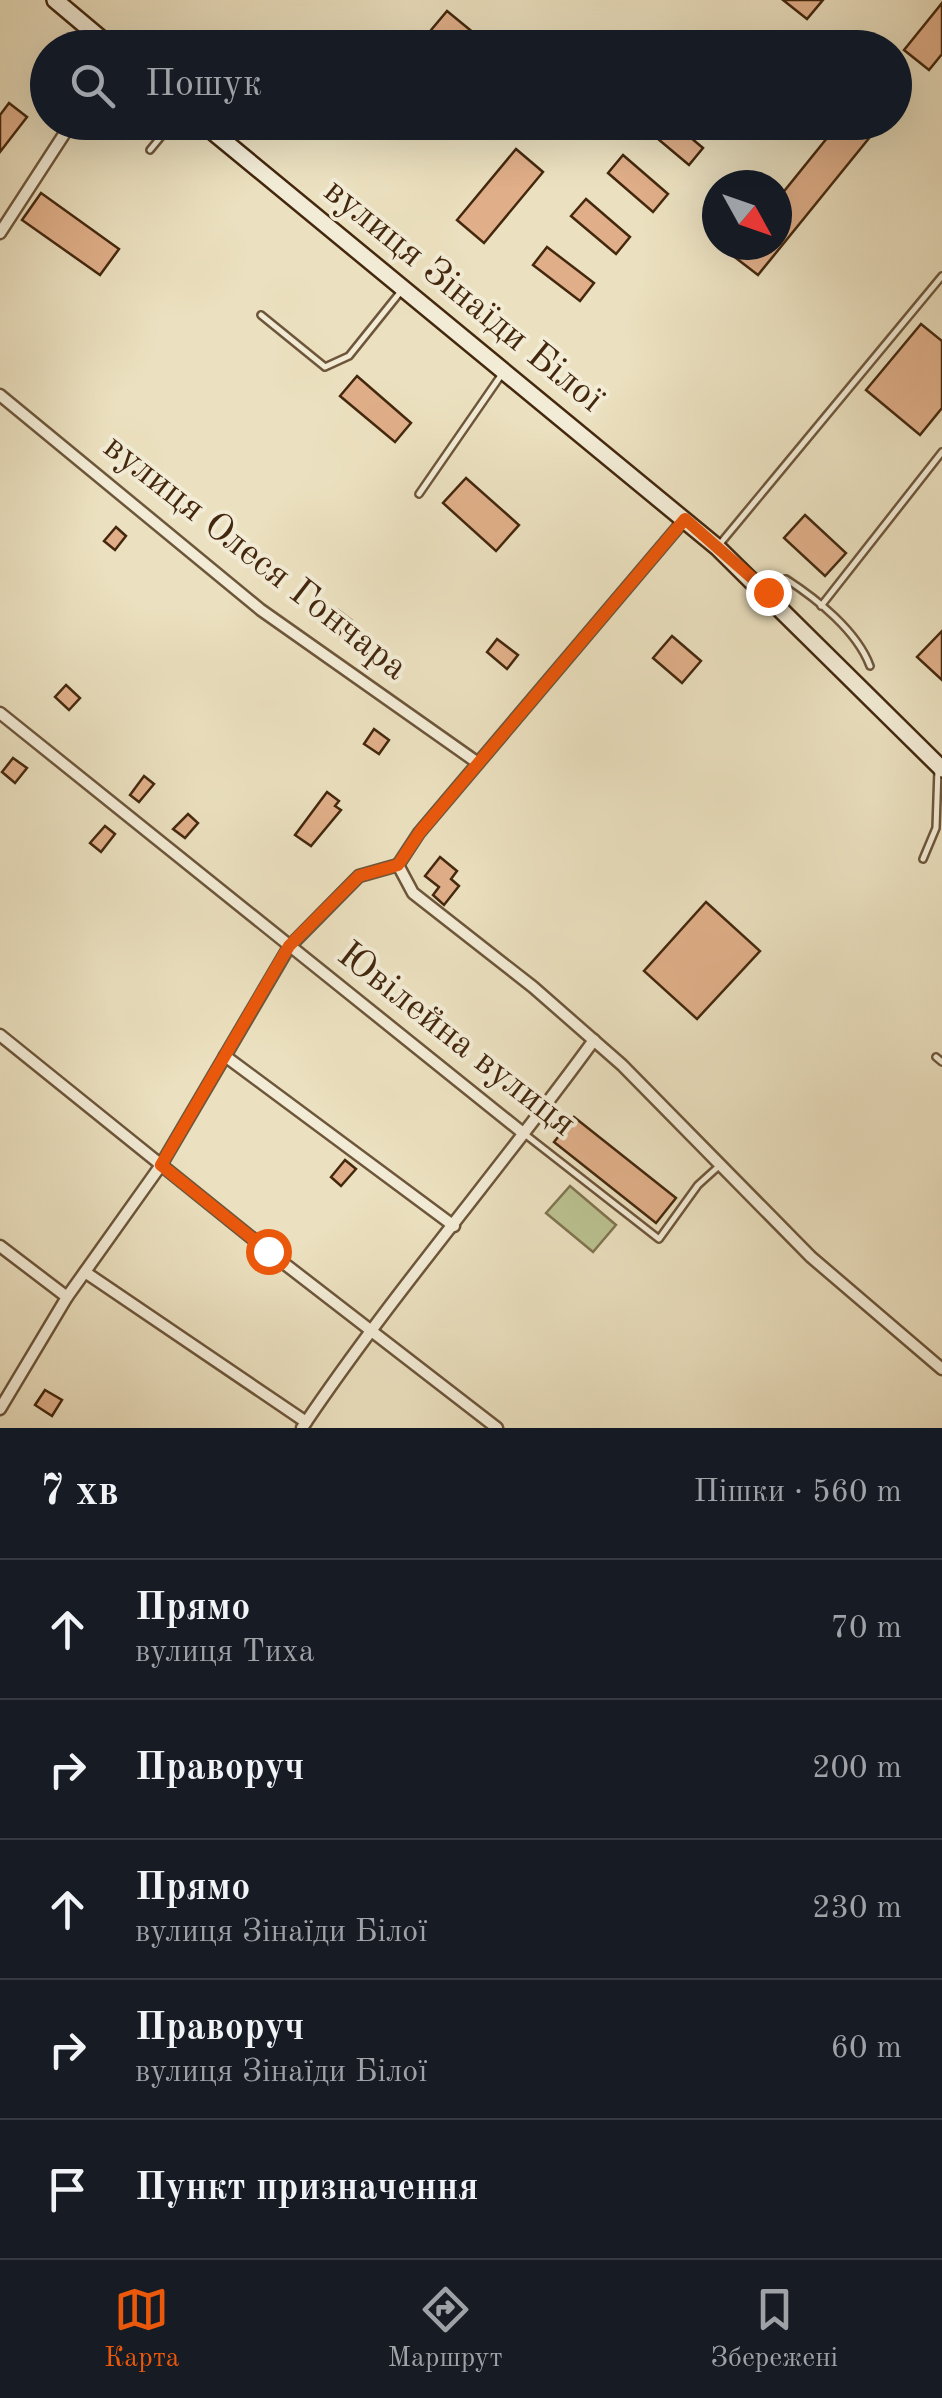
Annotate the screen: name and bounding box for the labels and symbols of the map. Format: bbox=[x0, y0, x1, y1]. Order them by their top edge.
north arrow bbox=[702, 170, 792, 260]
street label: вулиця Зінаїди Білої bbox=[316, 172, 610, 420]
street label: вулиця Олеся Гончара bbox=[96, 428, 414, 688]
route end bbox=[746, 570, 792, 616]
street label: Ювілейна вулиця bbox=[330, 936, 582, 1144]
route start bbox=[246, 1229, 292, 1275]

